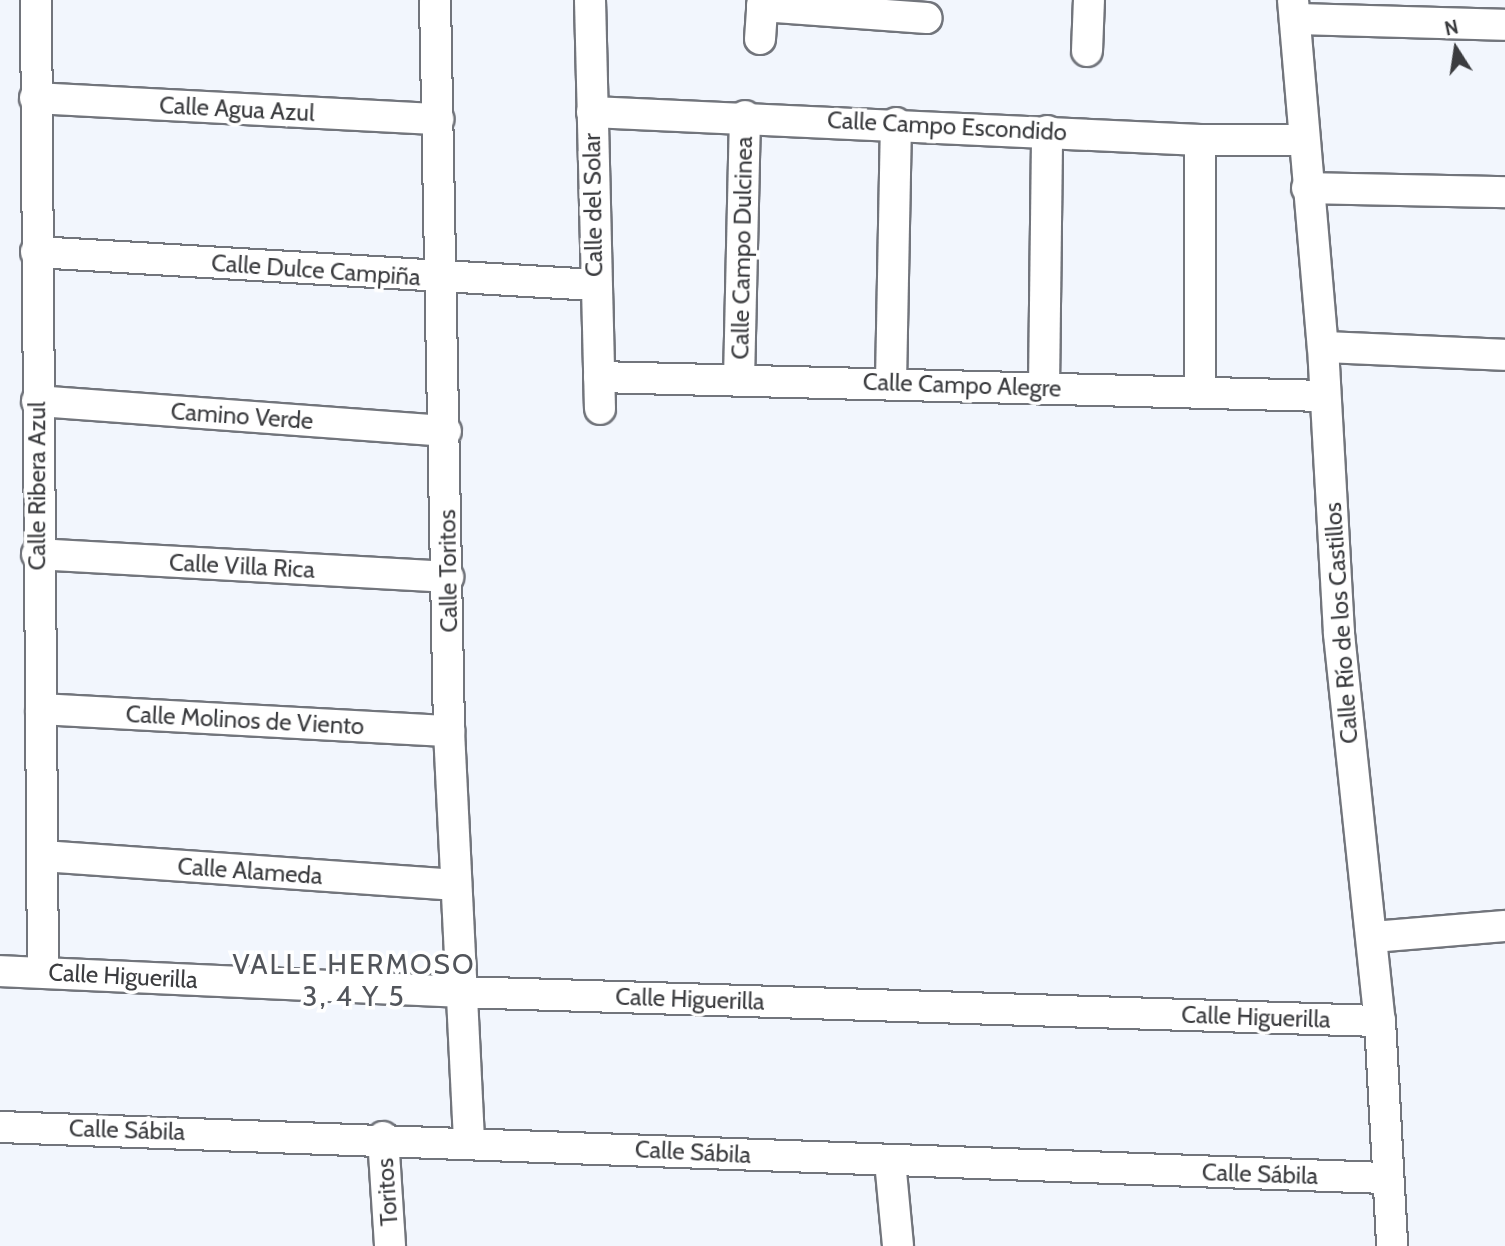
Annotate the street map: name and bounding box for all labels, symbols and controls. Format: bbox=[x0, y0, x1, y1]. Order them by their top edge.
north arrow bbox=[1421, 14, 1491, 84]
text: N bbox=[1443, 15, 1460, 41]
street label: Calle Agua Azul bbox=[159, 91, 315, 127]
street label: Calle Campo Escondido bbox=[826, 105, 1068, 147]
street label: Calle del Solar bbox=[577, 133, 609, 277]
street label: Calle Campo Dulcinea bbox=[726, 136, 758, 360]
street label: Calle Dulce Campiña bbox=[210, 248, 422, 292]
street label: Calle Campo Alegre bbox=[862, 367, 1062, 403]
street label: Camino Verde bbox=[170, 397, 314, 435]
street label: Calle Ribera Azul bbox=[23, 402, 51, 570]
street label: Calle Río de los Castillos bbox=[1318, 501, 1364, 745]
street label: Calle Toritos bbox=[433, 509, 463, 633]
street label: Calle Villa Rica bbox=[168, 548, 316, 584]
street label: Calle Molinos de Viento bbox=[125, 699, 365, 741]
street label: Calle Alameda bbox=[177, 852, 323, 890]
district label: VALLE HERMOSO 3, 4 Y 5 bbox=[234, 947, 474, 1013]
street label: Calle Higuerilla bbox=[48, 958, 198, 994]
street label: Calle Higuerilla bbox=[615, 982, 765, 1016]
street label: Calle Higuerilla bbox=[1181, 1000, 1331, 1034]
street label: Calle Sábila bbox=[68, 1114, 186, 1146]
street label: Calle Sábila bbox=[634, 1135, 752, 1169]
street label: Toritos bbox=[370, 1157, 404, 1227]
street label: Calle Sábila bbox=[1201, 1158, 1319, 1190]

